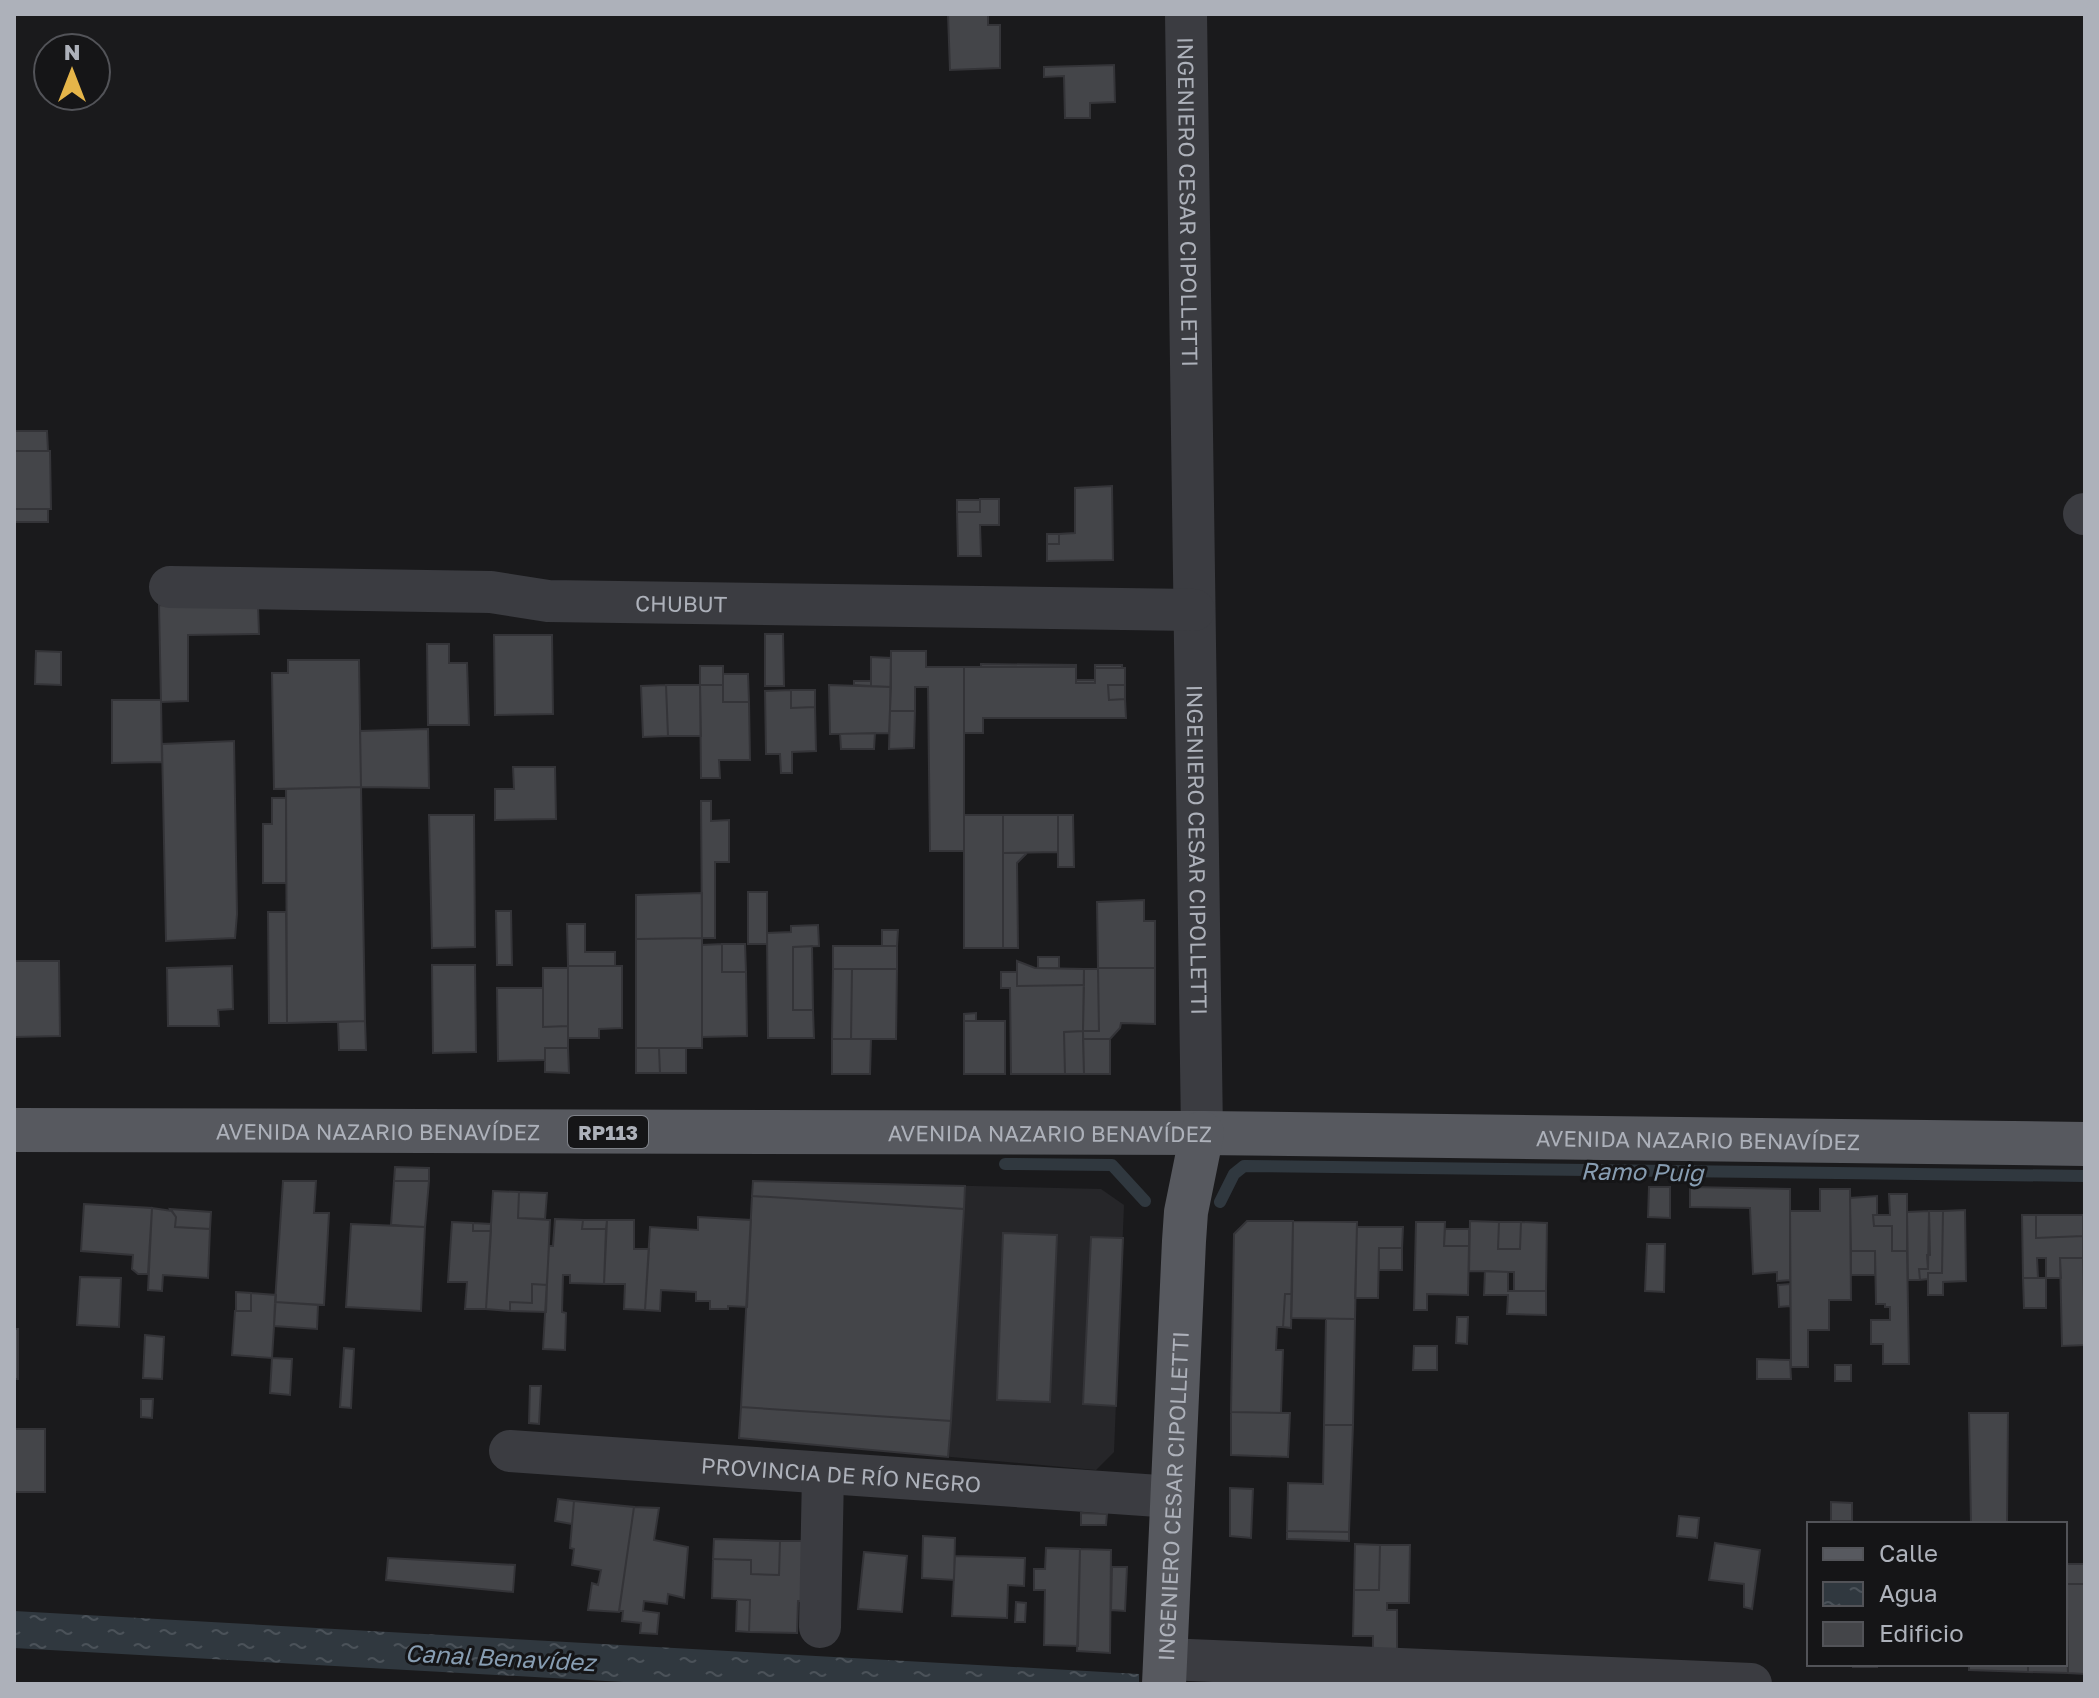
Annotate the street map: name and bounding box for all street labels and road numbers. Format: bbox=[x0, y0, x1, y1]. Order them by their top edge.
street label: INGENIERO CESAR CIPOLLETTI bbox=[1173, 37, 1205, 367]
street label: CHUBUT bbox=[635, 589, 728, 617]
street label: INGENIERO CESAR CIPOLLETTI bbox=[1182, 685, 1214, 1015]
road number: RP113 bbox=[568, 1116, 648, 1148]
street label: AVENIDA NAZARIO BENAVÍDEZ bbox=[216, 1117, 540, 1145]
street label: AVENIDA NAZARIO BENAVÍDEZ bbox=[888, 1119, 1212, 1147]
street label: AVENIDA NAZARIO BENAVÍDEZ bbox=[1536, 1124, 1860, 1155]
street label: INGENIERO CESAR CIPOLLETTI bbox=[1152, 1331, 1193, 1662]
street label: PROVINCIA DE RÍO NEGRO bbox=[700, 1451, 982, 1497]

